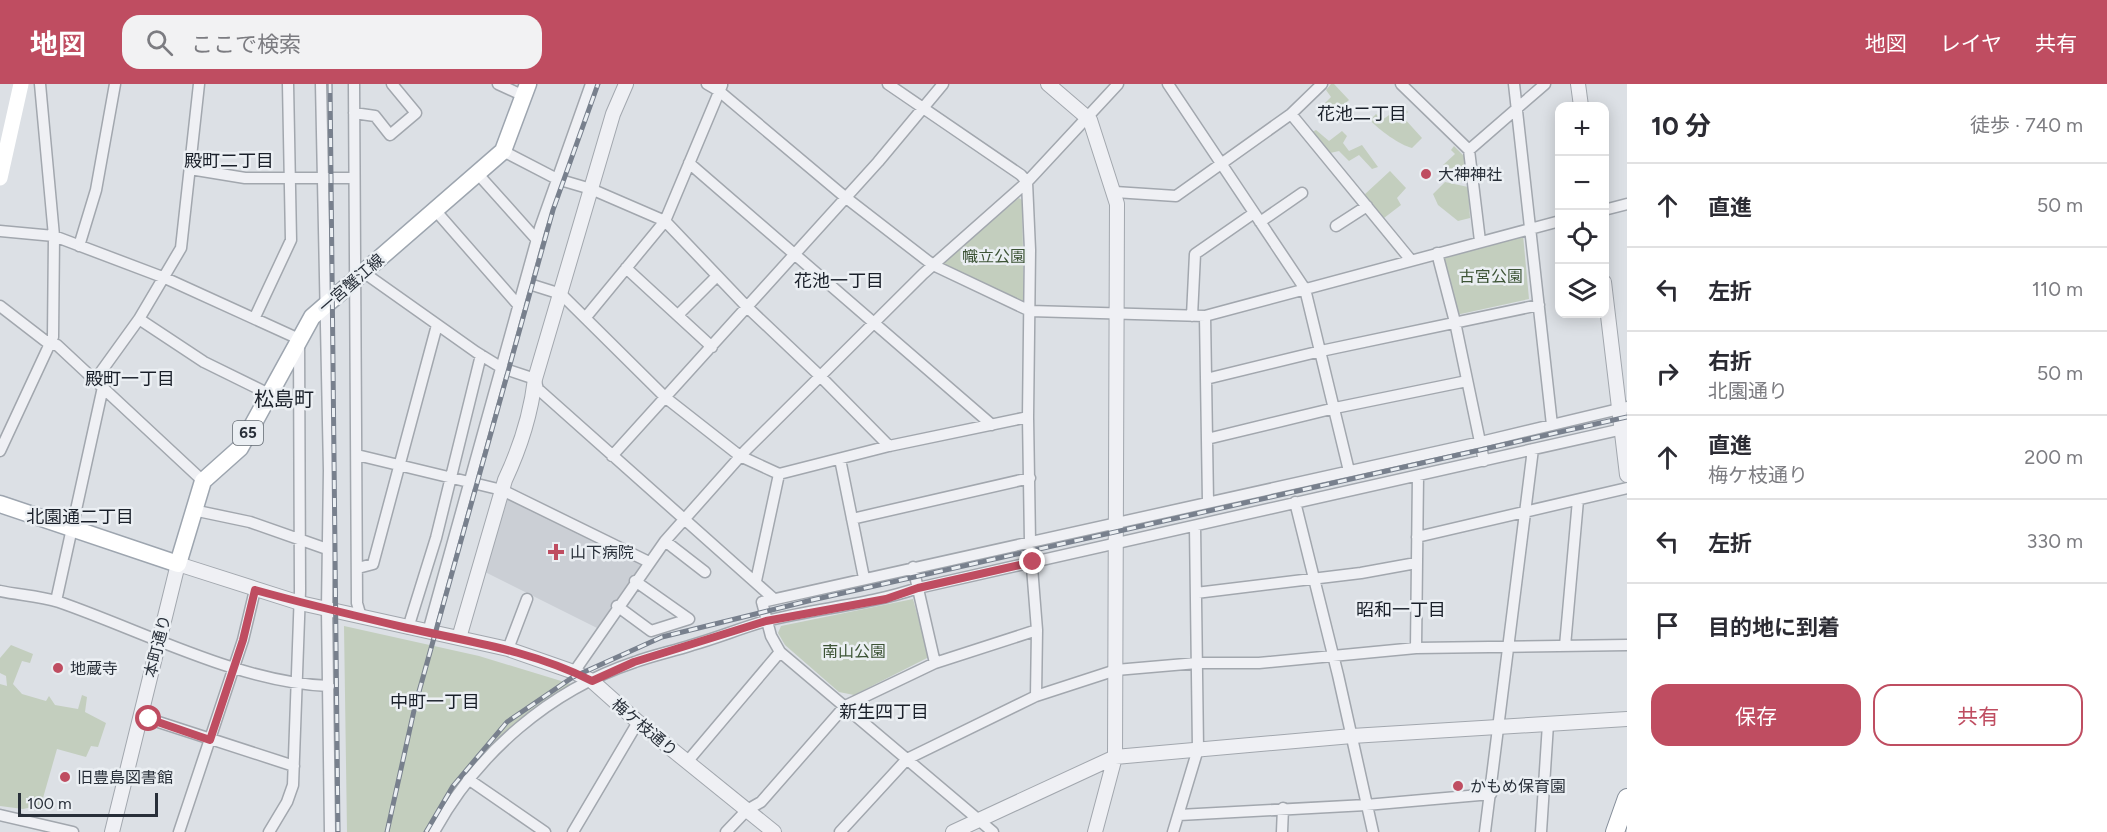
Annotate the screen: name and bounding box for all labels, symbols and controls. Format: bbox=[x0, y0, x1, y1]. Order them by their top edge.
search box bbox=[122, 15, 542, 69]
icon: search bbox=[143, 26, 176, 59]
text: 地図 bbox=[30, 27, 86, 61]
text: ここで検索 bbox=[191, 31, 301, 58]
text: 地図 bbox=[1865, 31, 1907, 56]
text: レイヤ bbox=[1940, 31, 2002, 56]
text: 共有 bbox=[2035, 31, 2077, 56]
map controls bbox=[1555, 102, 1609, 318]
button: + bbox=[1555, 102, 1609, 156]
district label: 花池二丁目 bbox=[1317, 103, 1407, 125]
text: 10 分 bbox=[1651, 110, 1711, 142]
text: 徒歩 · 740 m bbox=[1970, 113, 2083, 137]
district label: 殿町二丁目 bbox=[184, 150, 274, 172]
button: − bbox=[1555, 156, 1609, 210]
place label: 大神神社 bbox=[1438, 165, 1502, 184]
marker: 大神神社 bbox=[1419, 167, 1433, 181]
icon: ahead bbox=[1651, 189, 1684, 222]
text: 50 m bbox=[2037, 193, 2083, 217]
text: 直進 bbox=[1708, 194, 1752, 221]
button: locate bbox=[1555, 210, 1609, 264]
park label: 幟立公園 bbox=[962, 247, 1026, 266]
street label: 一宮蟹江線 bbox=[315, 250, 388, 317]
button: layers bbox=[1555, 264, 1609, 318]
park label: 古宮公園 bbox=[1459, 267, 1523, 286]
district label: 花池一丁目 bbox=[794, 270, 884, 292]
icon: left bbox=[1651, 273, 1684, 306]
text: 110 m bbox=[2032, 277, 2083, 301]
text: 左折 bbox=[1708, 278, 1752, 305]
text: 右折 bbox=[1708, 348, 1752, 375]
icon: right bbox=[1651, 357, 1684, 390]
text: 50 m bbox=[2037, 361, 2083, 385]
district label: 殿町一丁目 bbox=[85, 368, 175, 390]
text: 北園通り bbox=[1708, 379, 1788, 403]
district label: 松島町 bbox=[254, 387, 314, 411]
road number: 65 bbox=[233, 421, 263, 445]
text: 直進 bbox=[1708, 432, 1752, 459]
icon: ahead bbox=[1651, 441, 1684, 474]
text: 200 m bbox=[2024, 445, 2083, 469]
text: 梅ケ枝通り bbox=[1708, 463, 1808, 487]
district label: 北園通二丁目 bbox=[26, 506, 134, 528]
icon: left bbox=[1651, 525, 1684, 558]
text: 330 m bbox=[2026, 529, 2083, 553]
text: 左折 bbox=[1708, 530, 1752, 557]
marker: 山下病院 bbox=[547, 543, 565, 561]
place label: 山下病院 bbox=[570, 543, 634, 562]
route end bbox=[1019, 548, 1045, 574]
district label: 昭和一丁目 bbox=[1356, 599, 1446, 621]
icon: arrive bbox=[1651, 609, 1684, 642]
street label: 本町通り bbox=[141, 613, 174, 679]
text: 目的地に到着 bbox=[1708, 614, 1840, 641]
park label: 南山公園 bbox=[822, 642, 886, 661]
place label: 地蔵寺 bbox=[70, 659, 118, 678]
marker: 地蔵寺 bbox=[51, 661, 65, 675]
button: 保存 bbox=[1651, 684, 1861, 746]
button: 共有 bbox=[1873, 684, 2083, 746]
district label: 中町一丁目 bbox=[390, 691, 480, 713]
street label: 梅ケ枝通り bbox=[608, 694, 681, 760]
district label: 新生四丁目 bbox=[839, 701, 929, 723]
route start bbox=[135, 705, 161, 731]
place label: 旧豊島図書館 bbox=[77, 768, 173, 787]
marker: 旧豊島図書館 bbox=[58, 770, 72, 784]
place label: かもめ保育園 bbox=[1470, 777, 1566, 796]
marker: かもめ保育園 bbox=[1451, 779, 1465, 793]
scale bar bbox=[18, 790, 158, 818]
text: 100 m bbox=[27, 794, 72, 813]

